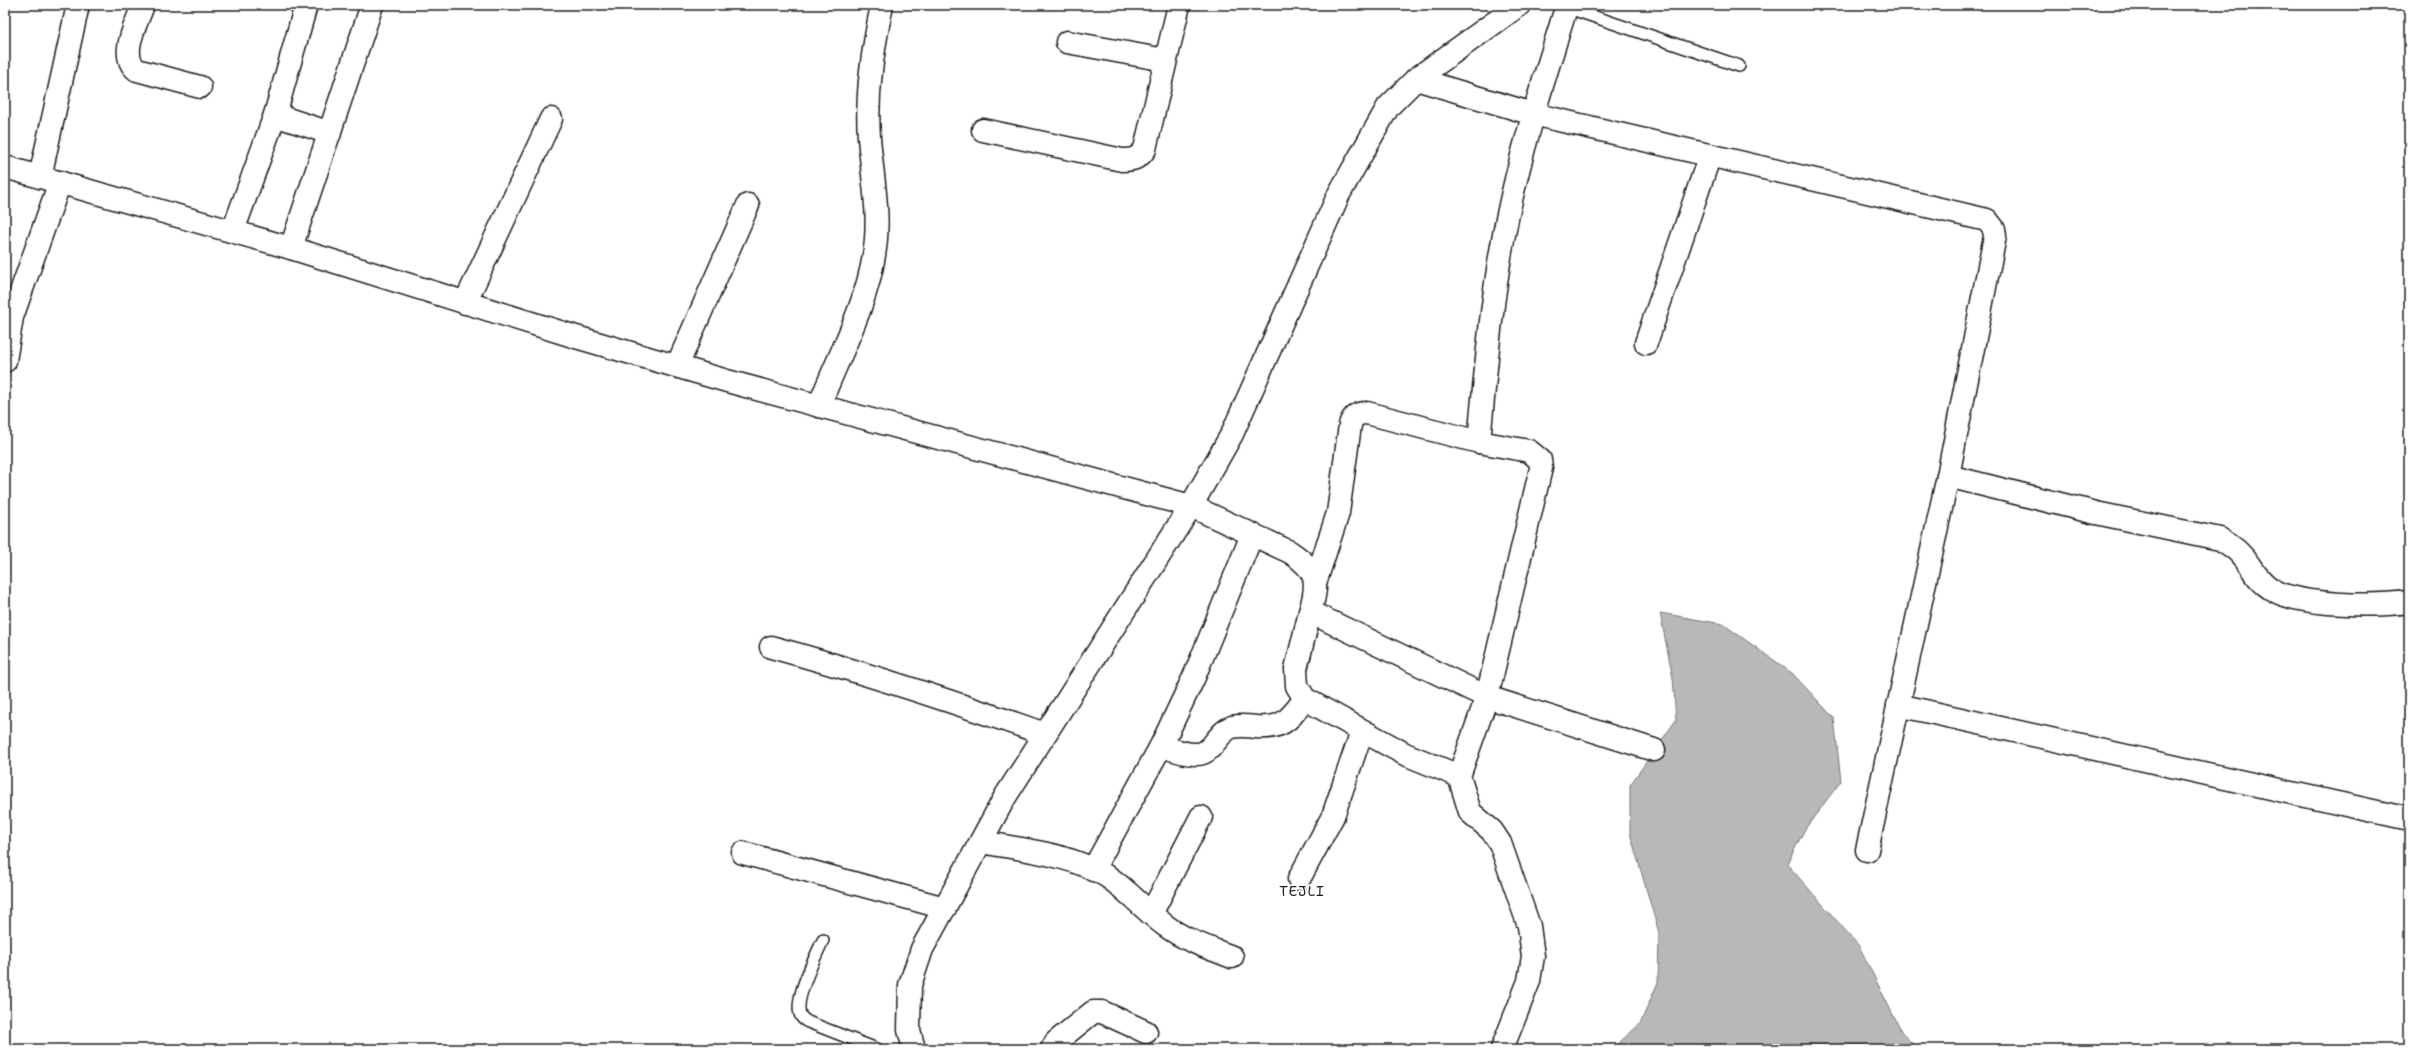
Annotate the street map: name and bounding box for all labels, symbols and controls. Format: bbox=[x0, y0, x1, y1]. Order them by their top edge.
district label: TEJLI bbox=[1279, 882, 1325, 900]

